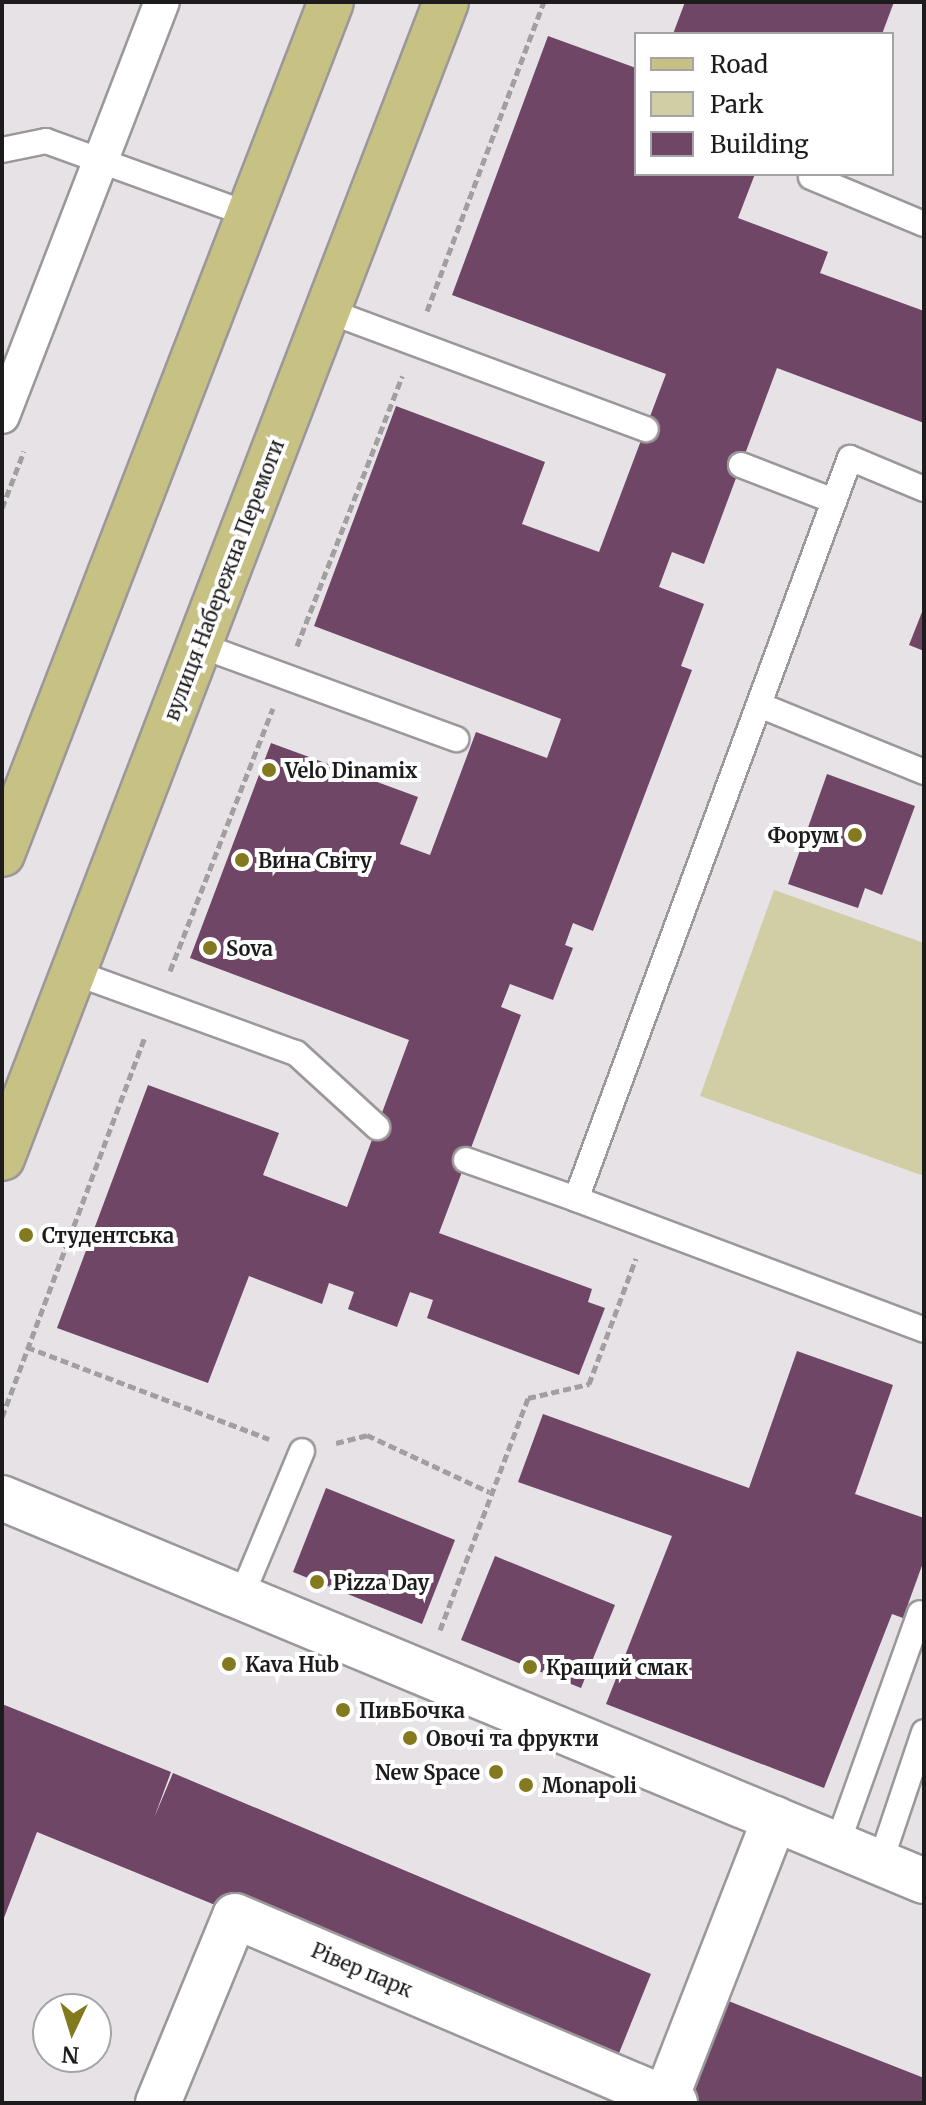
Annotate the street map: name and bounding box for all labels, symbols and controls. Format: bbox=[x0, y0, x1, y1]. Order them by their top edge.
legend bbox=[634, 32, 894, 176]
text: Road bbox=[710, 49, 768, 80]
text: Park bbox=[710, 89, 763, 120]
text: Building bbox=[710, 129, 809, 160]
street label: вулиця Набережна Перемоги bbox=[159, 436, 289, 724]
place label: Velo Dinamix bbox=[285, 758, 417, 782]
marker: Velo Dinamix bbox=[260, 761, 278, 779]
place label: Форум bbox=[767, 823, 839, 847]
marker: Форум bbox=[846, 826, 864, 844]
place label: Вина Світу bbox=[258, 848, 372, 872]
marker: Вина Світу bbox=[233, 851, 251, 869]
place label: Sova bbox=[226, 936, 273, 960]
marker: Sova bbox=[201, 939, 219, 957]
place label: Студентська bbox=[42, 1223, 174, 1247]
marker: Студентська bbox=[17, 1226, 35, 1244]
place label: Pizza Day bbox=[333, 1570, 429, 1594]
marker: Pizza Day bbox=[308, 1573, 326, 1591]
place label: Kava Hub bbox=[245, 1652, 339, 1676]
marker: Kava Hub bbox=[220, 1655, 238, 1673]
place label: Кращий смак bbox=[546, 1655, 688, 1679]
marker: Кращий смак bbox=[521, 1658, 539, 1676]
place label: ПивБочка bbox=[359, 1698, 465, 1722]
marker: ПивБочка bbox=[334, 1701, 352, 1719]
place label: Овочі та фрукти bbox=[426, 1726, 599, 1750]
marker: Овочі та фрукти bbox=[401, 1729, 419, 1747]
place label: New Space bbox=[375, 1760, 480, 1784]
marker: New Space bbox=[487, 1763, 505, 1781]
place label: Monapoli bbox=[542, 1773, 637, 1797]
marker: Monapoli bbox=[517, 1776, 535, 1794]
street label: Рівер парк bbox=[308, 1938, 416, 2002]
north arrow bbox=[32, 1993, 112, 2073]
text: N bbox=[61, 2040, 80, 2070]

